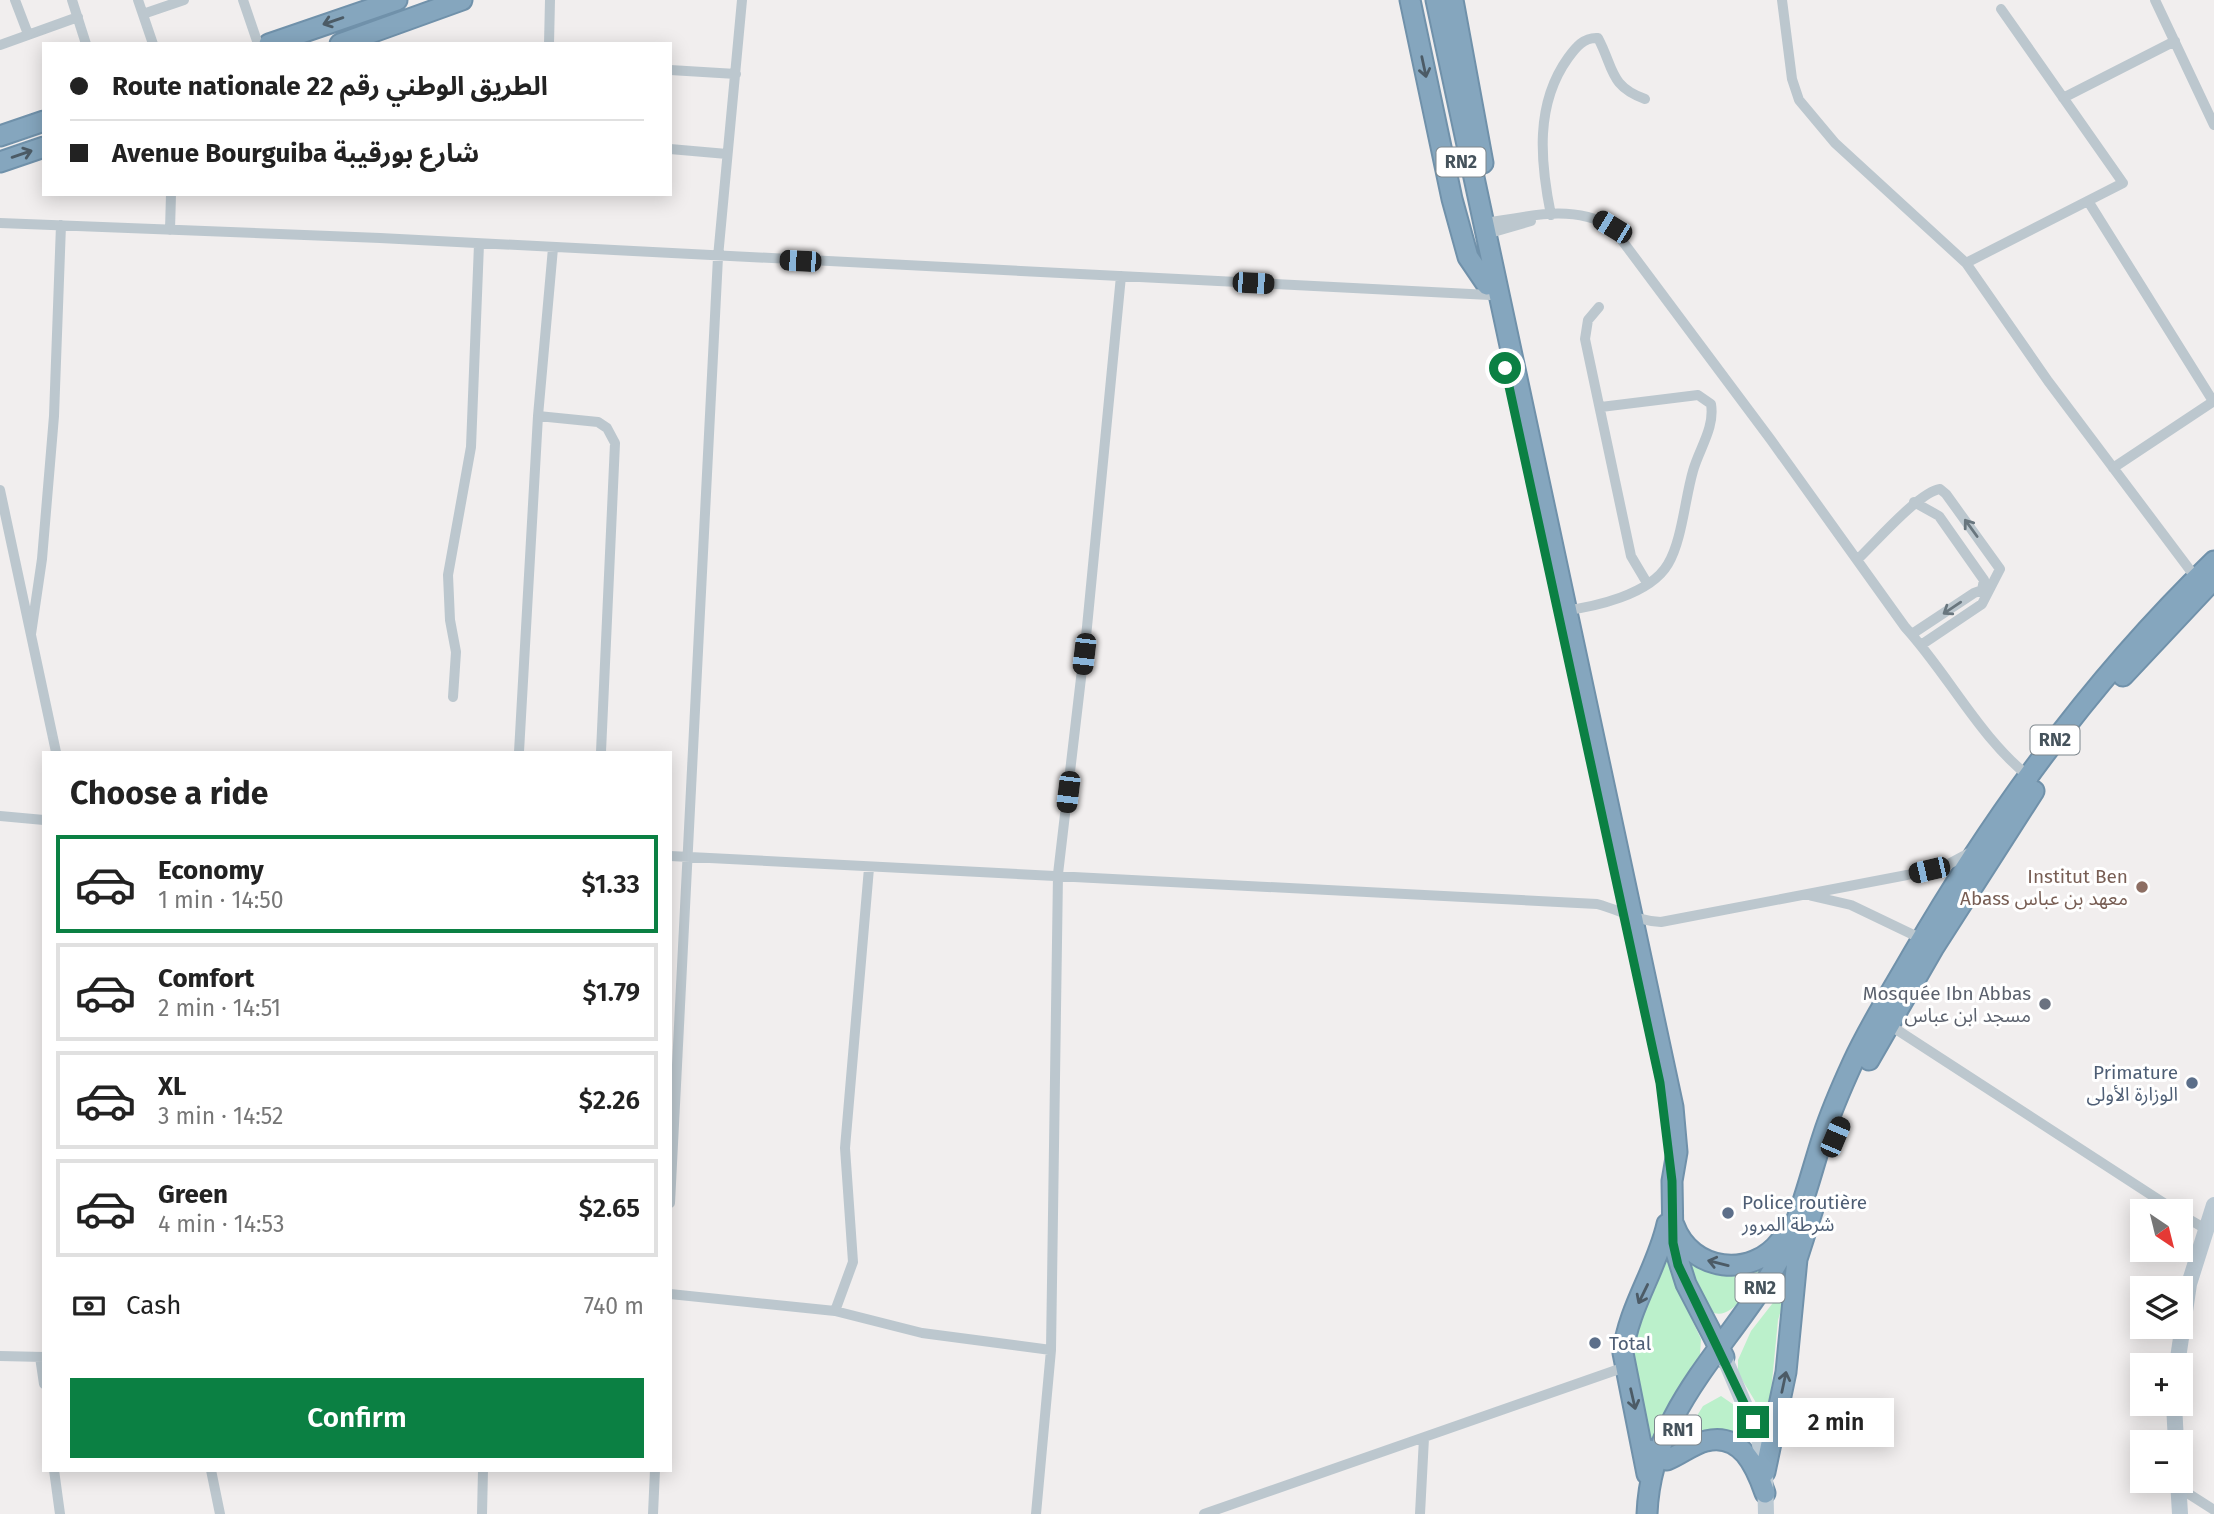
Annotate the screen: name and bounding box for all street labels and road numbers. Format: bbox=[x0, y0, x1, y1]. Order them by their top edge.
road number: RN2 bbox=[1436, 148, 1486, 176]
road number: RN2 bbox=[2030, 726, 2080, 754]
road number: RN2 bbox=[1736, 1274, 1784, 1302]
road number: RN1 bbox=[1655, 1415, 1701, 1444]

